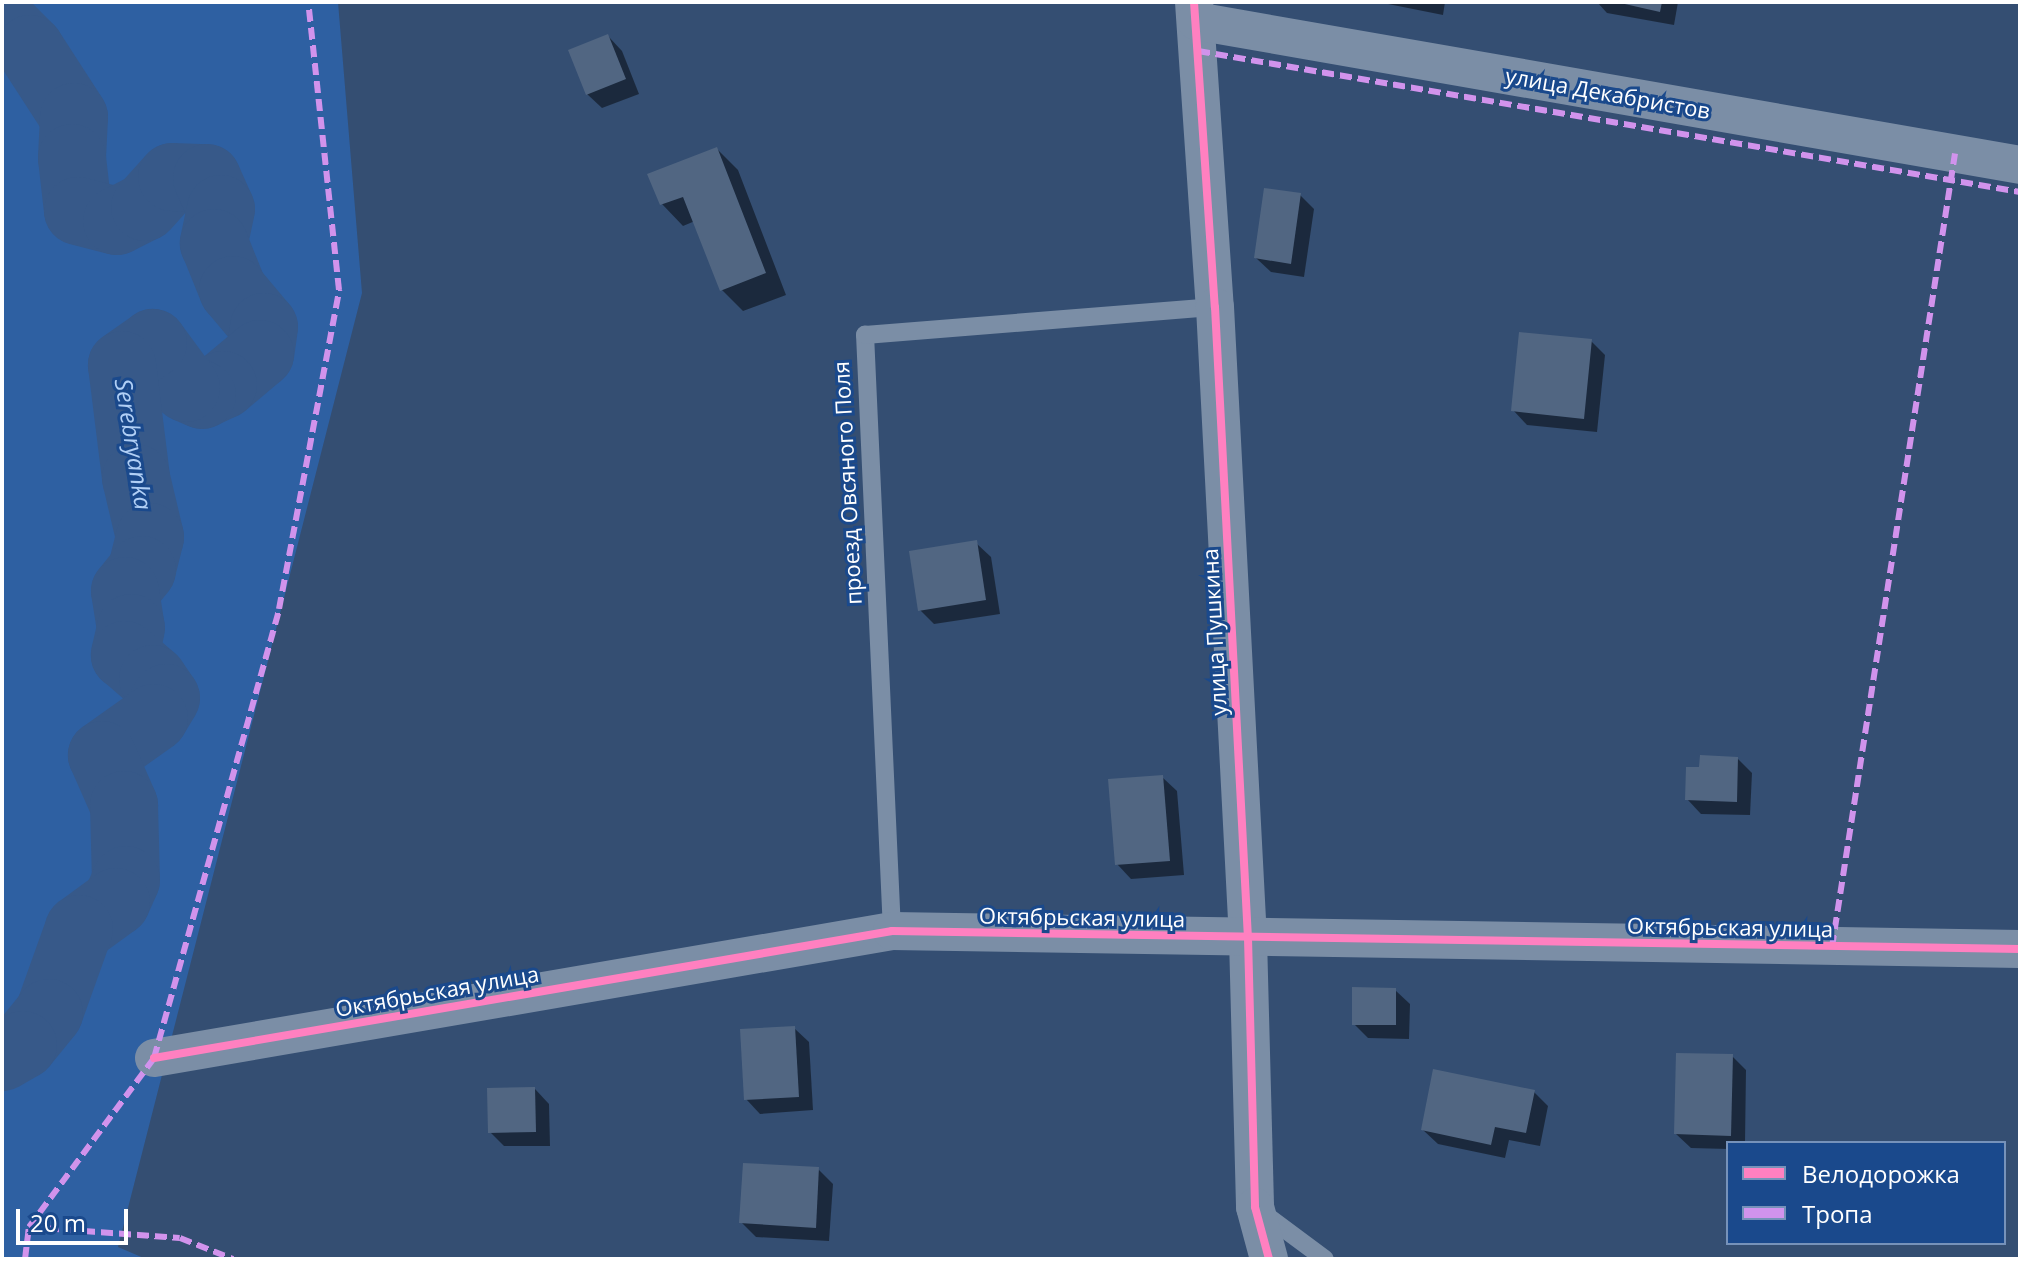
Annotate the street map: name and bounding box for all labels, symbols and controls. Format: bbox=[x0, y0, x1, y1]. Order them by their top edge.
street label: улица Декабристов bbox=[1503, 62, 1713, 124]
street label: проезд Овсяного Поля bbox=[827, 361, 867, 605]
water label: Serebryanka bbox=[109, 376, 159, 512]
street label: улица Пушкина bbox=[1196, 548, 1232, 716]
street label: Октябрьская улица bbox=[979, 902, 1185, 932]
street label: Октябрьская улица bbox=[1627, 912, 1833, 942]
street label: Октябрьская улица bbox=[333, 960, 541, 1022]
legend bbox=[1726, 1141, 2006, 1245]
text: Велодорожка bbox=[1802, 1157, 1960, 1190]
scale bar bbox=[20, 1193, 132, 1243]
text: Тропа bbox=[1802, 1197, 1873, 1230]
text: 20 m bbox=[30, 1206, 86, 1239]

